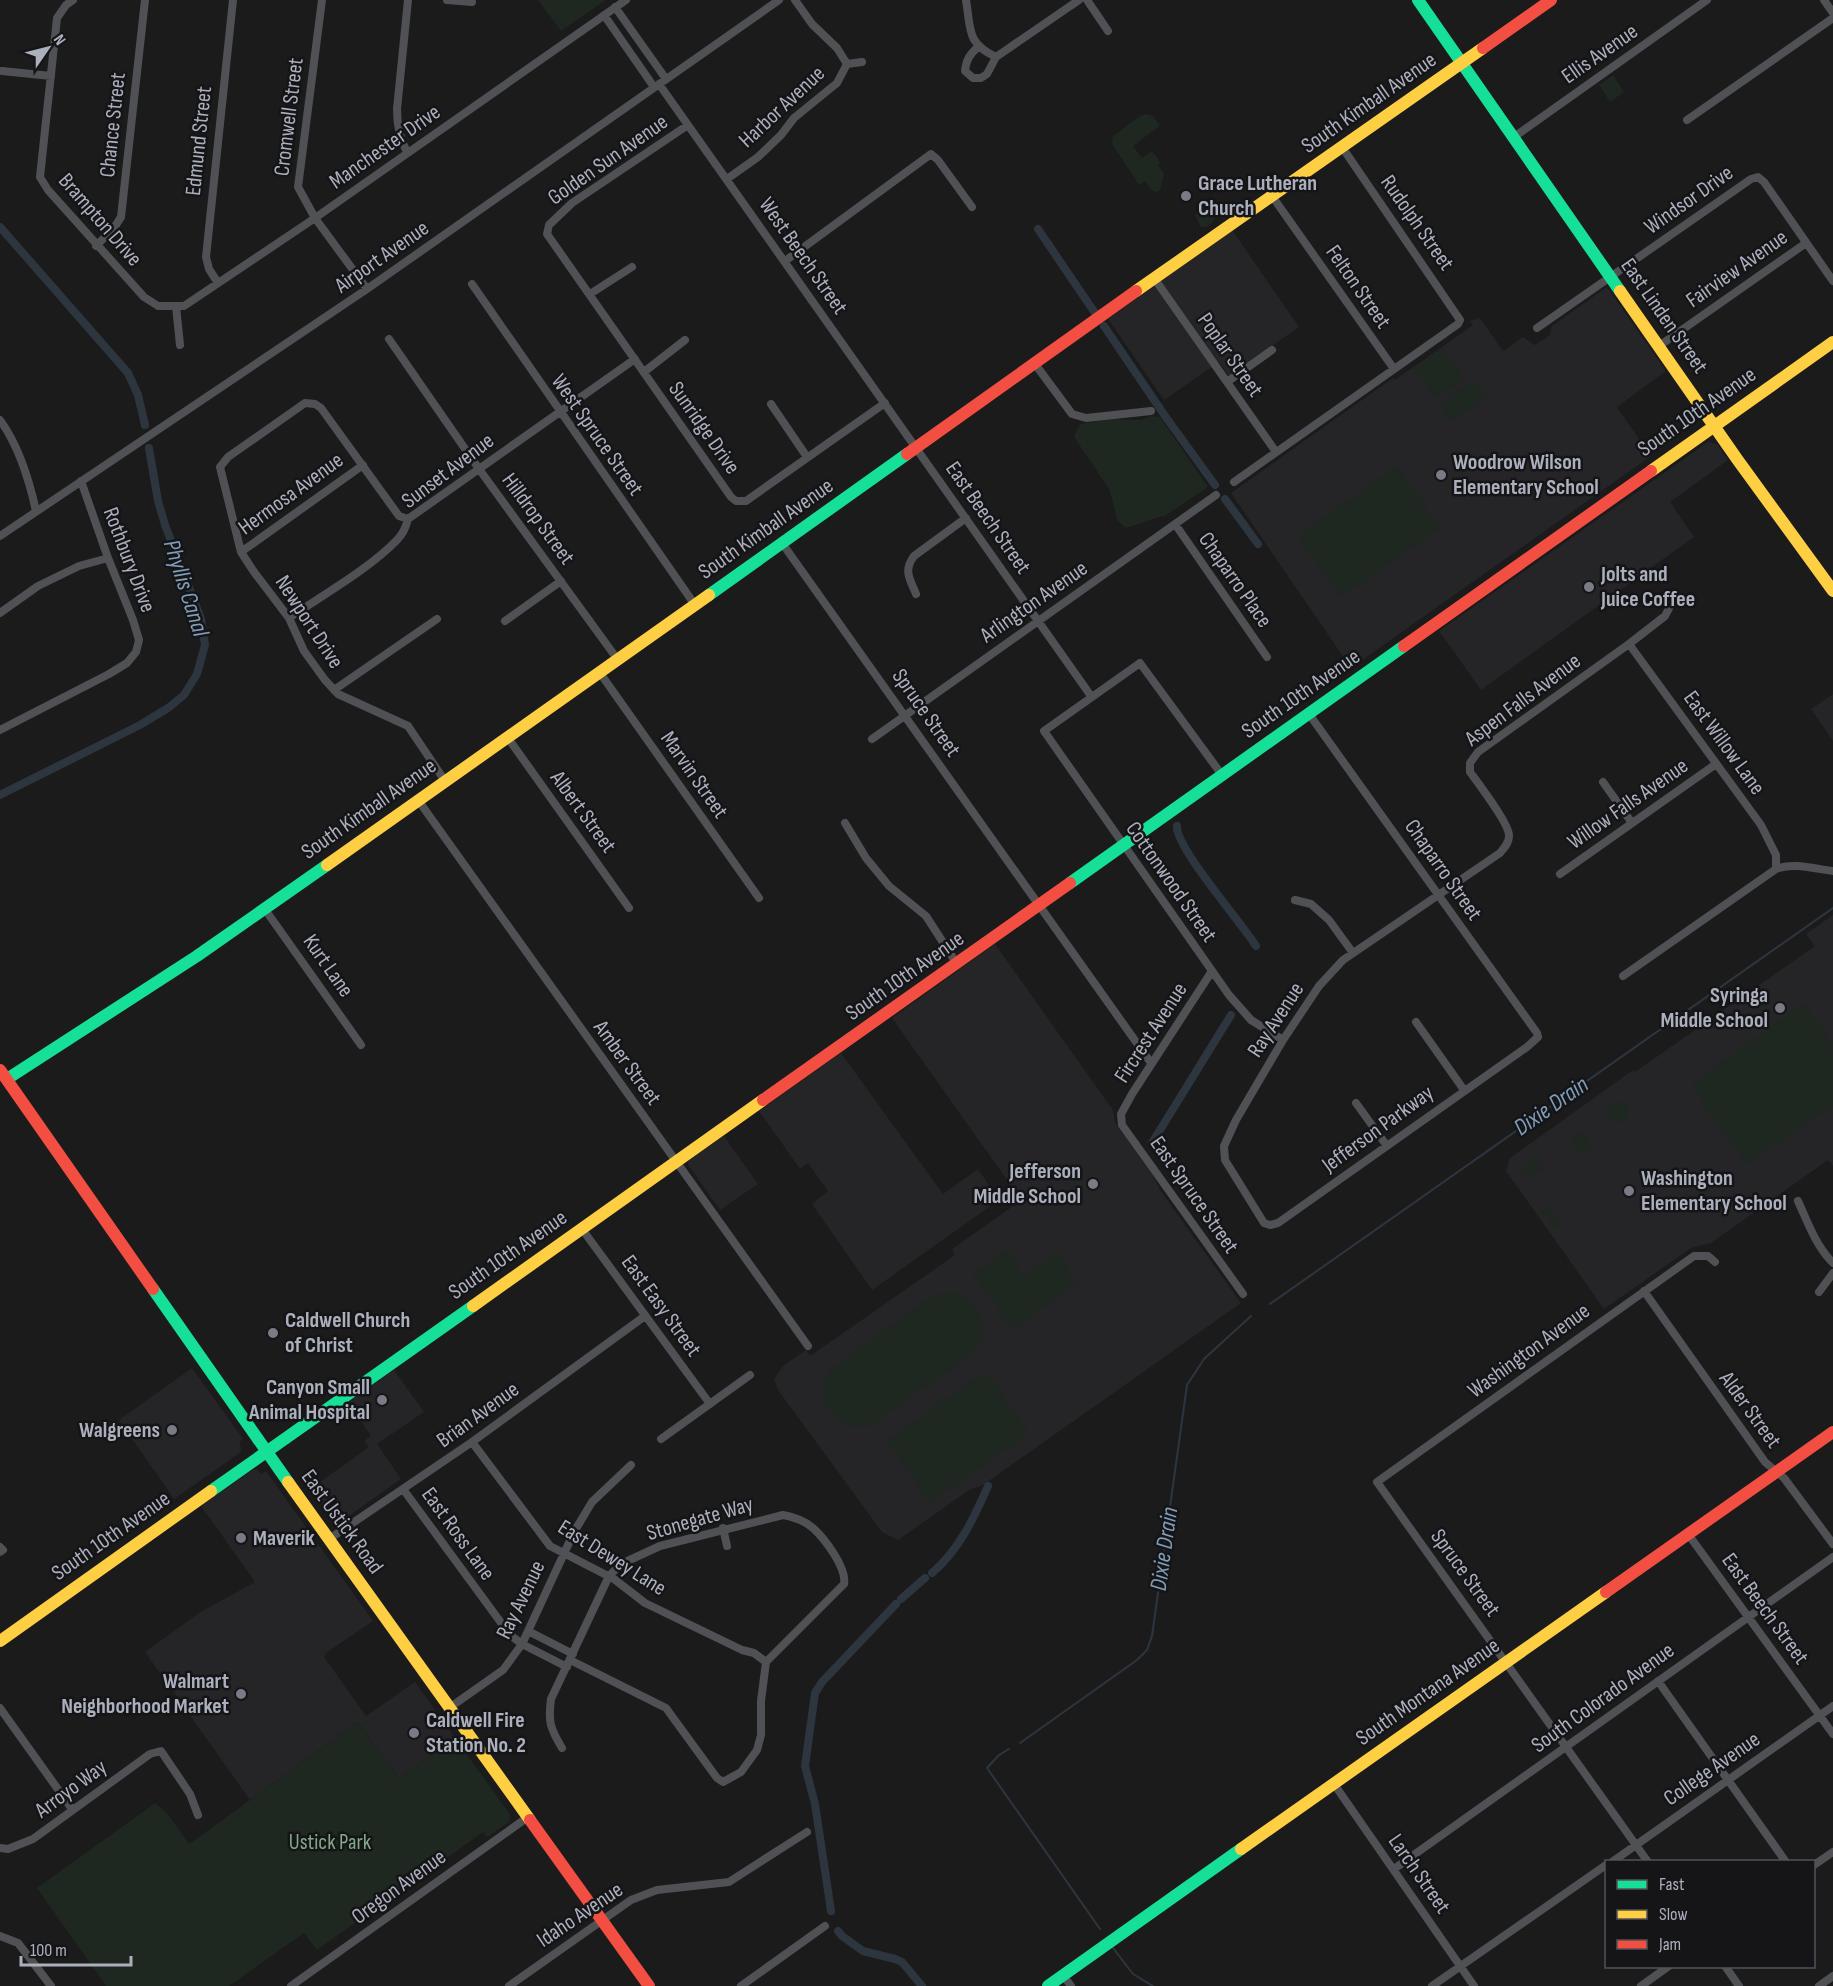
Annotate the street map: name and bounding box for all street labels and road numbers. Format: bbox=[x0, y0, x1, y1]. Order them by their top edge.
street label: Ellis Avenue bbox=[1557, 18, 1643, 90]
street label: South Kimball Avenue bbox=[1296, 46, 1442, 160]
street label: Cromwell Street bbox=[268, 56, 310, 178]
street label: Harbor Avenue bbox=[733, 60, 831, 154]
street label: Chance Street bbox=[94, 71, 132, 179]
street label: Edmund Street bbox=[180, 85, 218, 197]
street label: Manchester Drive bbox=[324, 99, 446, 195]
street label: Golden Sun Avenue bbox=[543, 109, 673, 211]
street label: Windsor Drive bbox=[1639, 160, 1739, 240]
street label: Brampton Drive bbox=[52, 168, 148, 272]
street label: Rudolph Street bbox=[1374, 170, 1460, 276]
street label: West Beech Street bbox=[753, 192, 853, 320]
street label: Airport Avenue bbox=[329, 215, 434, 300]
street label: Fairview Avenue bbox=[1681, 224, 1793, 314]
street label: Felton Street bbox=[1319, 240, 1397, 334]
street label: East Linden Street bbox=[1614, 253, 1714, 379]
street label: Poplar Street bbox=[1191, 308, 1269, 402]
street label: South 10th Avenue bbox=[1633, 361, 1761, 463]
street label: West Spruce Street bbox=[545, 369, 649, 501]
street label: Sunridge Drive bbox=[662, 376, 746, 480]
street label: Sunset Avenue bbox=[396, 428, 500, 514]
street label: Hermosa Avenue bbox=[233, 447, 349, 541]
street label: East Beech Street bbox=[939, 457, 1037, 580]
street label: Hilldrop Street bbox=[496, 468, 580, 570]
street label: South Kimball Avenue bbox=[693, 472, 839, 586]
street label: Rothbury Drive bbox=[97, 504, 161, 616]
street label: Chaparro Place bbox=[1192, 527, 1278, 633]
street label: Arlington Avenue bbox=[974, 555, 1093, 650]
street label: Newport Drive bbox=[269, 570, 349, 674]
street label: South 10th Avenue bbox=[1237, 643, 1365, 745]
street label: Aspen Falls Avenue bbox=[1459, 648, 1586, 753]
street label: Spruce Street bbox=[886, 664, 966, 763]
street label: East Willow Lane bbox=[1677, 686, 1771, 800]
street label: Marvin Street bbox=[654, 726, 734, 824]
street label: South Kimball Avenue bbox=[296, 752, 442, 866]
street label: Willow Falls Avenue bbox=[1562, 752, 1694, 856]
street label: Albert Street bbox=[544, 765, 622, 859]
street label: Chaparro Street bbox=[1398, 814, 1488, 926]
street label: Cottonwood Street bbox=[1120, 817, 1223, 948]
street label: South 10th Avenue bbox=[841, 925, 969, 1027]
street label: Kurt Lane bbox=[297, 929, 359, 1003]
street label: Ray Avenue bbox=[1242, 977, 1310, 1063]
street label: Fircrest Avenue bbox=[1109, 978, 1193, 1088]
street label: Amber Street bbox=[587, 1015, 667, 1111]
street label: Jefferson Parkway bbox=[1316, 1079, 1439, 1179]
street label: East Spruce Street bbox=[1144, 1131, 1244, 1259]
street label: South 10th Avenue bbox=[444, 1204, 572, 1306]
street label: East Easy Street bbox=[615, 1250, 707, 1362]
street label: Washington Avenue bbox=[1463, 1298, 1595, 1404]
street label: Alder Street bbox=[1713, 1366, 1787, 1454]
street label: Brian Avenue bbox=[431, 1376, 525, 1454]
street label: East Ustick Road bbox=[295, 1465, 389, 1579]
street label: East Ross Lane bbox=[415, 1482, 501, 1586]
street label: South 10th Avenue bbox=[47, 1485, 175, 1587]
street label: Stonegate Way bbox=[644, 1491, 757, 1547]
street label: East Dewey Lane bbox=[553, 1514, 671, 1602]
street label: Spruce Street bbox=[1424, 1524, 1506, 1622]
street label: East Beech Street bbox=[1716, 1548, 1815, 1670]
street label: Ray Avenue bbox=[490, 1556, 552, 1644]
street label: South Montana Avenue bbox=[1351, 1632, 1505, 1752]
street label: South Colorado Avenue bbox=[1526, 1637, 1680, 1759]
street label: College Avenue bbox=[1659, 1726, 1765, 1812]
street label: Arroyo Way bbox=[29, 1754, 113, 1825]
street label: Larch Street bbox=[1382, 1829, 1456, 1919]
street label: Oregon Avenue bbox=[346, 1844, 452, 1930]
street label: Idaho Avenue bbox=[532, 1876, 628, 1954]

